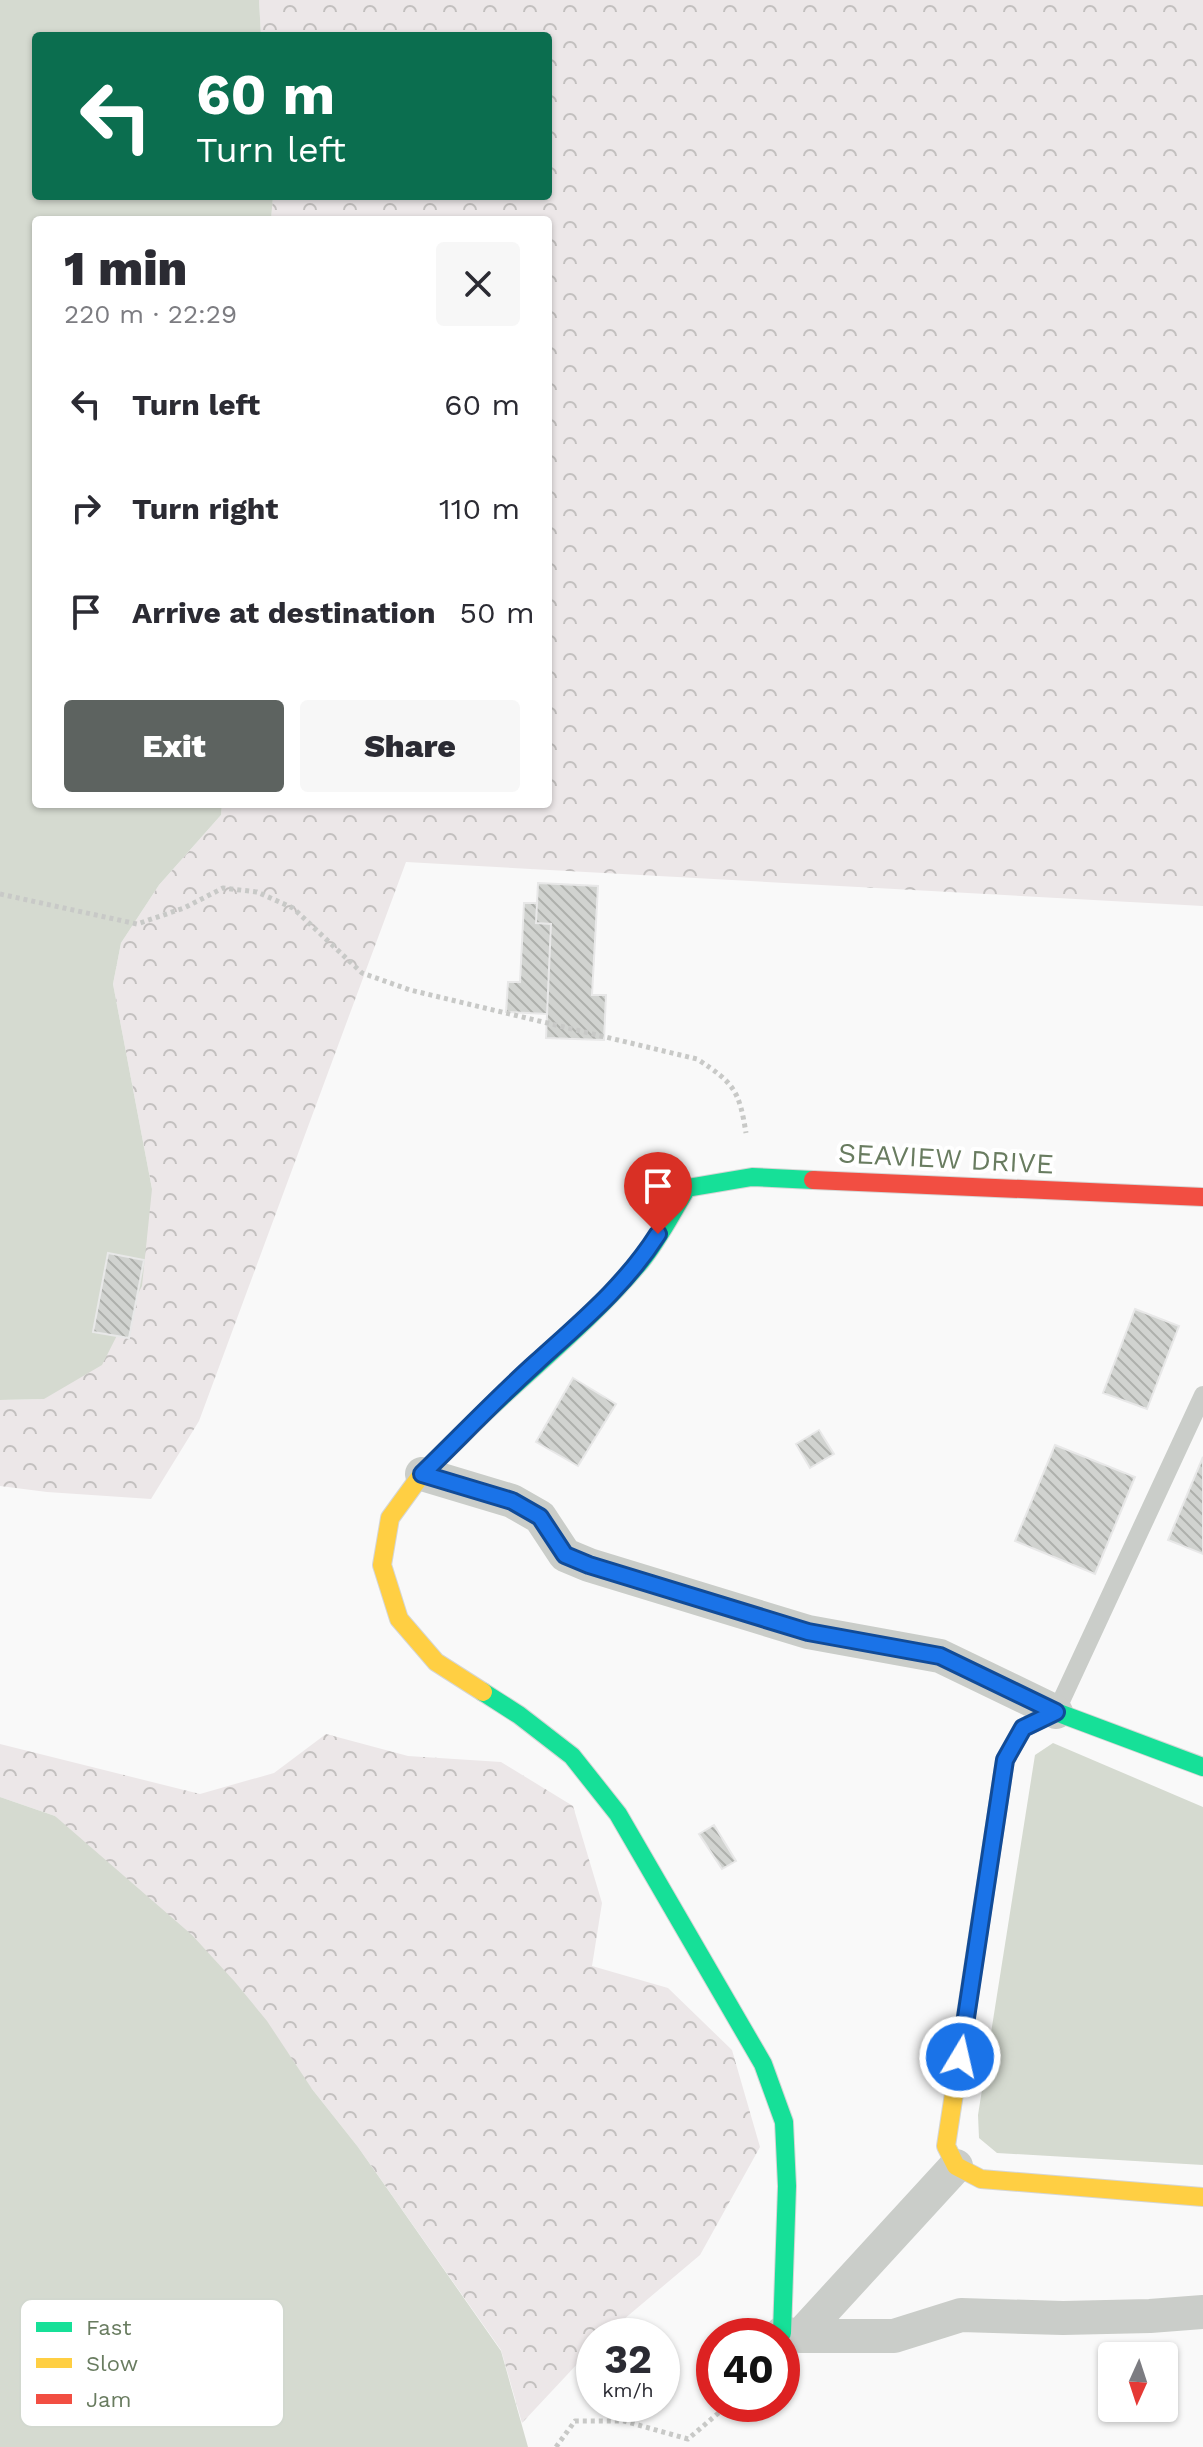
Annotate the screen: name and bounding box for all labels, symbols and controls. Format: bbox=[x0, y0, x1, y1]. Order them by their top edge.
text: 60 m bbox=[196, 62, 335, 128]
icon: left bbox=[64, 64, 168, 168]
text: Turn left bbox=[196, 129, 346, 171]
text: 1 min bbox=[64, 240, 187, 297]
button: close bbox=[436, 242, 520, 326]
text: 220 m · 22:29 bbox=[64, 299, 237, 329]
icon: left bbox=[64, 382, 108, 426]
text: Turn left bbox=[132, 387, 260, 422]
text: 60 m bbox=[444, 387, 520, 422]
icon: right bbox=[64, 486, 108, 530]
text: Turn right bbox=[132, 491, 278, 526]
text: 110 m bbox=[439, 491, 520, 526]
icon: arrive bbox=[64, 590, 108, 634]
text: Arrive at destination bbox=[132, 595, 436, 630]
text: 50 m bbox=[460, 595, 535, 630]
button: Exit bbox=[64, 700, 284, 792]
button: Share bbox=[300, 700, 520, 792]
street label: SEAVIEW DRIVE bbox=[837, 1136, 1055, 1181]
pin bbox=[624, 1152, 692, 1234]
icon: arrive bbox=[636, 1164, 680, 1208]
position arrow bbox=[918, 2015, 1002, 2099]
legend bbox=[20, 2299, 284, 2427]
text: Fast bbox=[86, 2315, 132, 2340]
speed limit sign: 40 bbox=[696, 2318, 800, 2422]
text: 32 bbox=[604, 2336, 652, 2383]
north arrow bbox=[1098, 2342, 1178, 2422]
map controls bbox=[1098, 2342, 1178, 2422]
text: Slow bbox=[86, 2351, 138, 2376]
text: km/h bbox=[602, 2378, 654, 2402]
text: Jam bbox=[86, 2387, 131, 2412]

